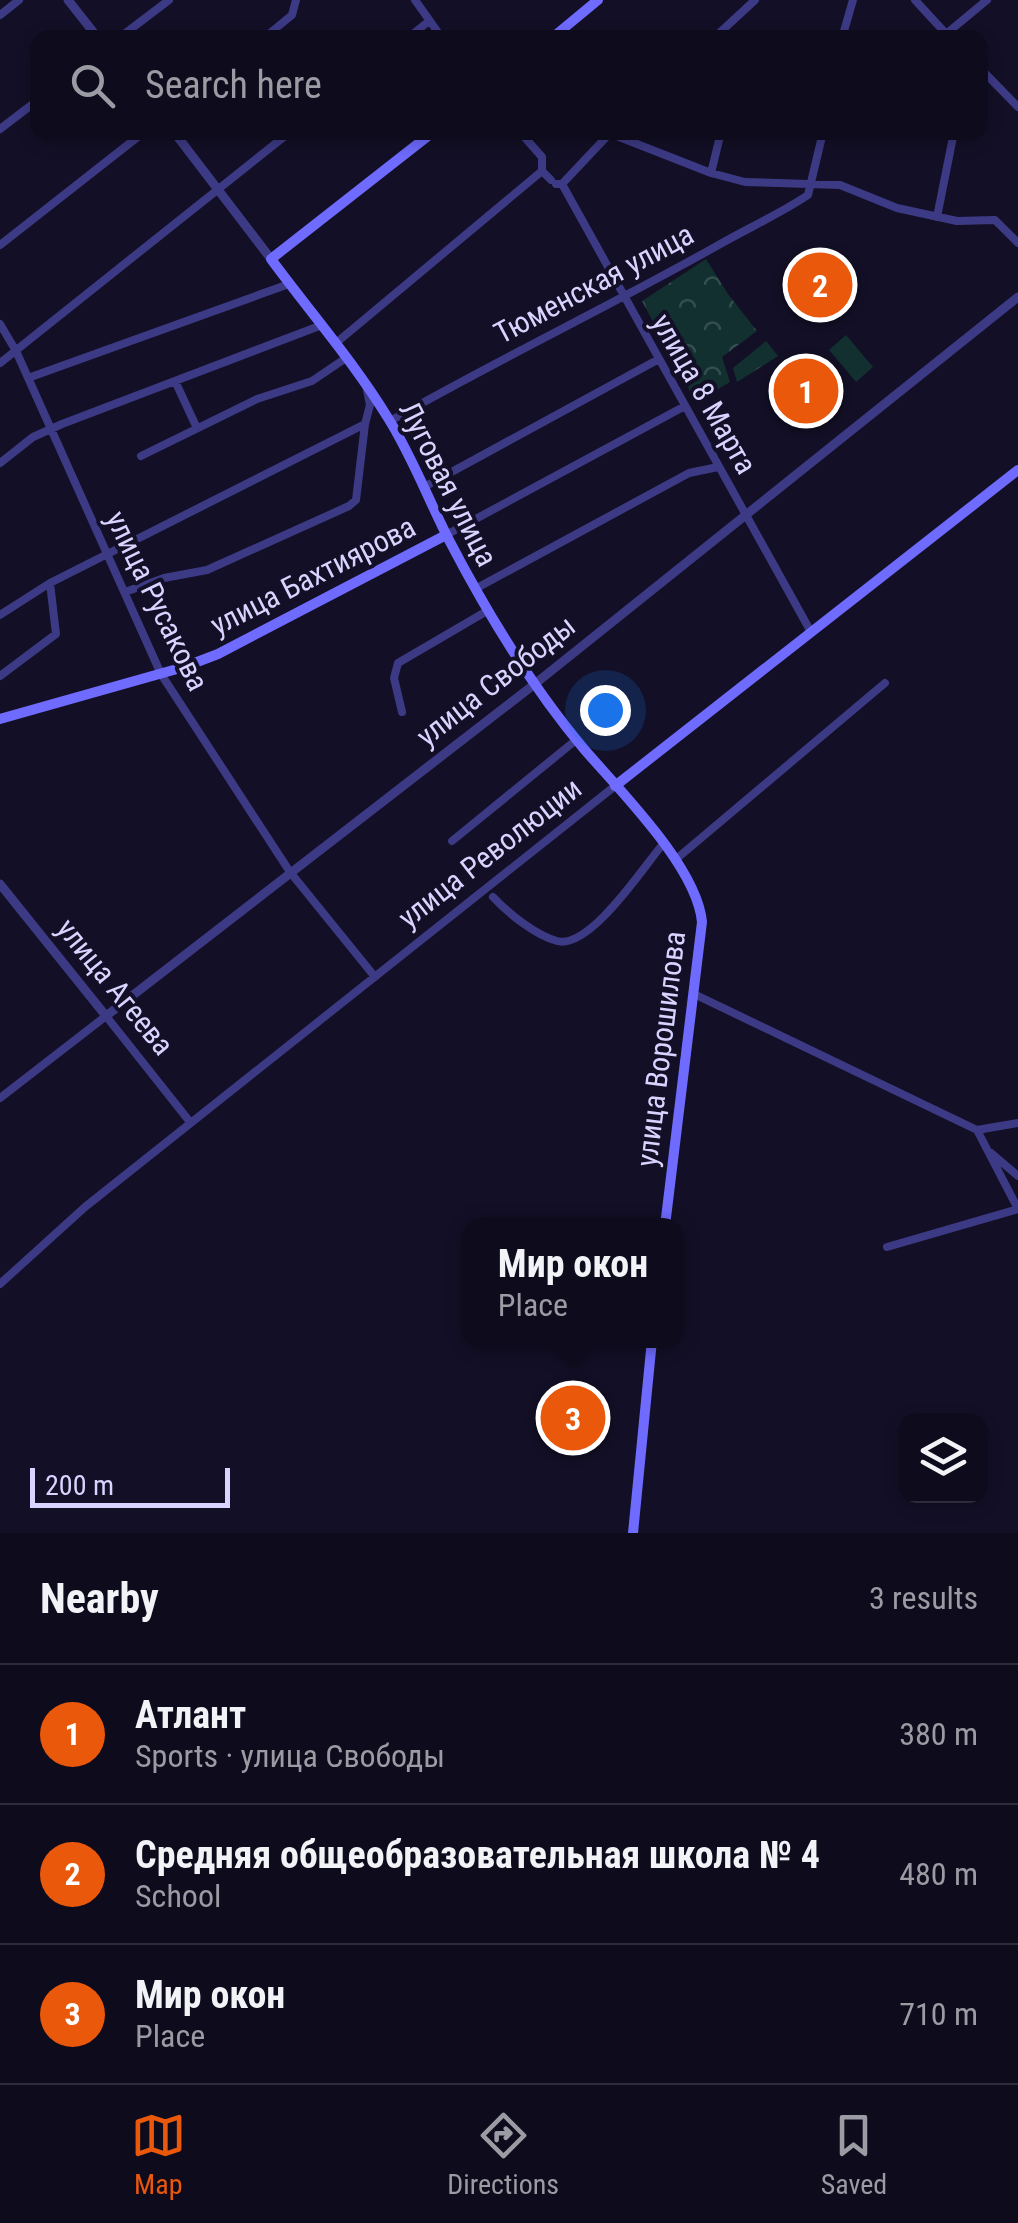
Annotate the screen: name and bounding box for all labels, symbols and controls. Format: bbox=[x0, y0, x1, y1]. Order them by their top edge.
search box bbox=[30, 30, 988, 140]
icon: search bbox=[65, 58, 120, 113]
text: Search here bbox=[145, 63, 322, 107]
street label: Тюменская улица bbox=[488, 216, 699, 351]
pin: 2 bbox=[788, 248, 852, 322]
street label: улица 8 Марта bbox=[645, 308, 764, 480]
pin: 1 bbox=[774, 354, 838, 428]
street label: Луговая улица bbox=[392, 396, 505, 572]
street label: улица Русакова bbox=[99, 505, 216, 696]
street label: улица Бахтиярова bbox=[204, 509, 421, 642]
street label: улица Свободы bbox=[409, 608, 582, 753]
your location bbox=[580, 685, 631, 736]
street label: улица Революции bbox=[391, 770, 588, 935]
street label: улица Агеева bbox=[50, 911, 181, 1062]
street label: улица Ворошилова bbox=[629, 929, 692, 1169]
popup bbox=[463, 1218, 683, 1348]
text: Мир окон bbox=[498, 1242, 648, 1286]
text: Place bbox=[498, 1286, 568, 1324]
pin: 3 bbox=[540, 1380, 606, 1456]
map controls bbox=[898, 1413, 988, 1503]
button: layers bbox=[898, 1413, 988, 1503]
scale bar bbox=[30, 1463, 230, 1508]
text: 200 m bbox=[45, 1469, 114, 1502]
text: Nearby bbox=[40, 1574, 159, 1623]
text: 3 results bbox=[869, 1579, 978, 1617]
text: Атлант bbox=[135, 1693, 246, 1737]
text: 1 bbox=[64, 1715, 81, 1753]
text: 380 m bbox=[899, 1715, 978, 1753]
text: Sports · улица Свободы bbox=[135, 1737, 445, 1775]
text: Средняя общеобразовательная школа № 4 bbox=[135, 1833, 820, 1877]
text: 2 bbox=[64, 1855, 81, 1893]
text: 480 m bbox=[899, 1855, 978, 1893]
text: School bbox=[135, 1877, 221, 1915]
text: Мир окон bbox=[135, 1973, 285, 2017]
text: 3 bbox=[64, 1995, 81, 2033]
text: 710 m bbox=[899, 1995, 978, 2033]
text: Place bbox=[135, 2017, 205, 2055]
tab: Map bbox=[131, 2108, 186, 2201]
tab: Directions bbox=[447, 2108, 559, 2201]
tab: Saved bbox=[821, 2108, 887, 2201]

